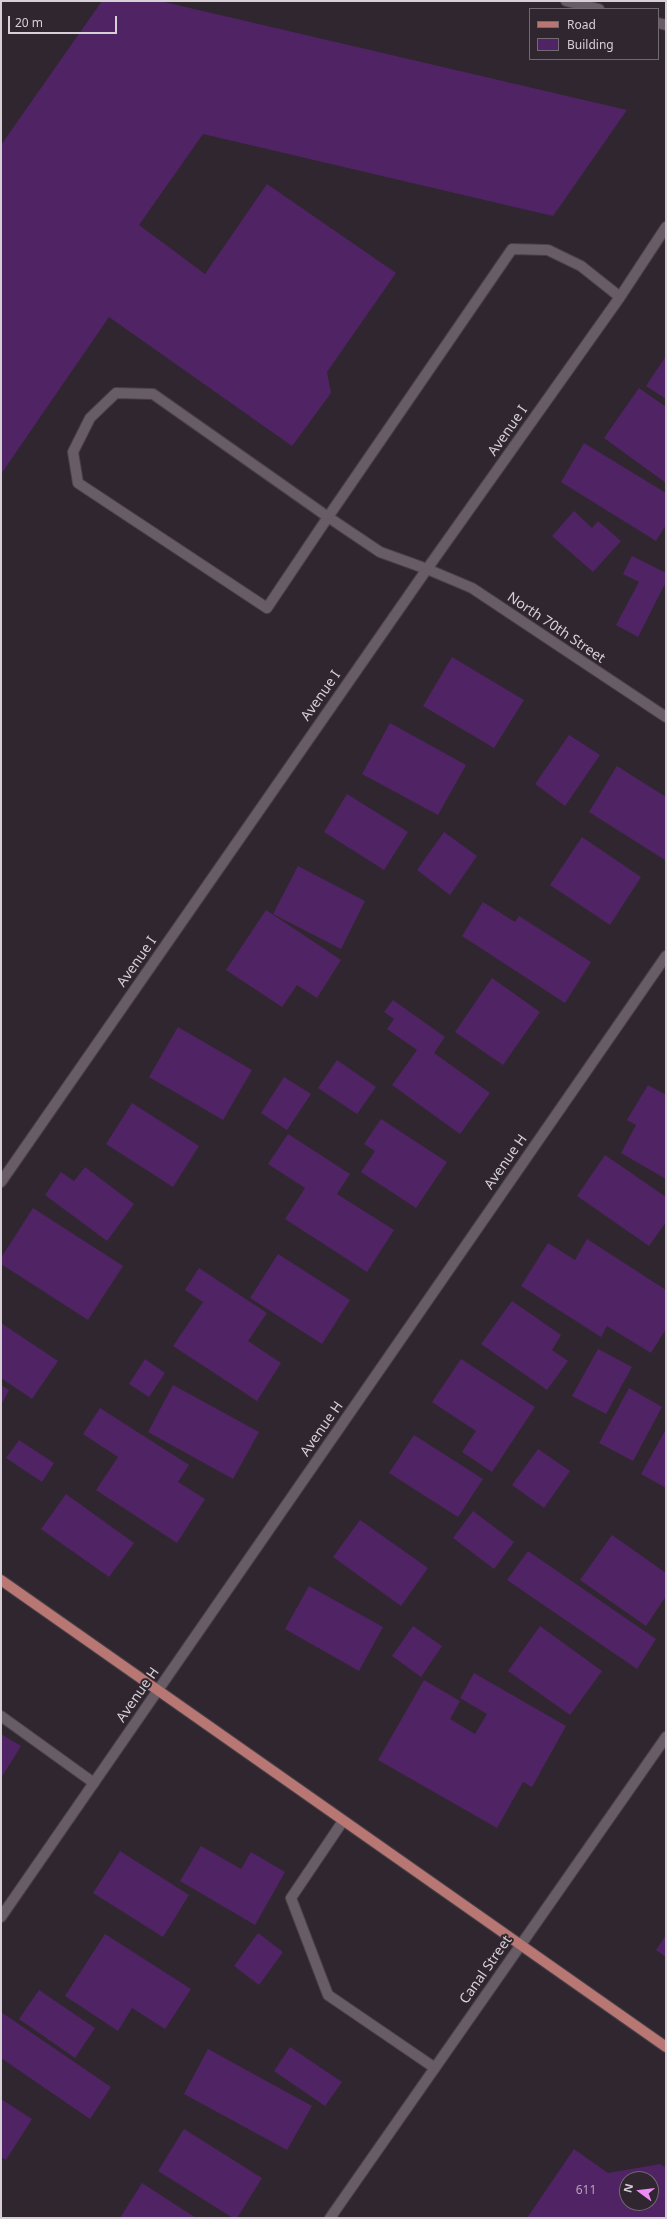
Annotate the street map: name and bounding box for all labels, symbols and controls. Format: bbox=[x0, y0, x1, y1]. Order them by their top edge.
scale bar bbox=[10, 8, 119, 34]
legend bbox=[529, 8, 659, 60]
text: 20 m bbox=[15, 14, 43, 31]
text: Road bbox=[567, 16, 596, 33]
text: Building bbox=[567, 36, 614, 53]
street label: Avenue I bbox=[485, 403, 531, 459]
street label: North 70th Street bbox=[504, 589, 608, 667]
street label: Avenue I bbox=[298, 668, 344, 724]
street label: Avenue I bbox=[114, 934, 160, 990]
street label: Avenue H bbox=[481, 1131, 531, 1193]
street label: Avenue H bbox=[297, 1398, 347, 1460]
street label: Avenue H bbox=[113, 1664, 163, 1726]
street label: Canal Street bbox=[456, 1933, 516, 2007]
north arrow bbox=[619, 2171, 659, 2211]
text: N bbox=[619, 2182, 636, 2194]
house number: 611 bbox=[576, 2184, 596, 2198]

